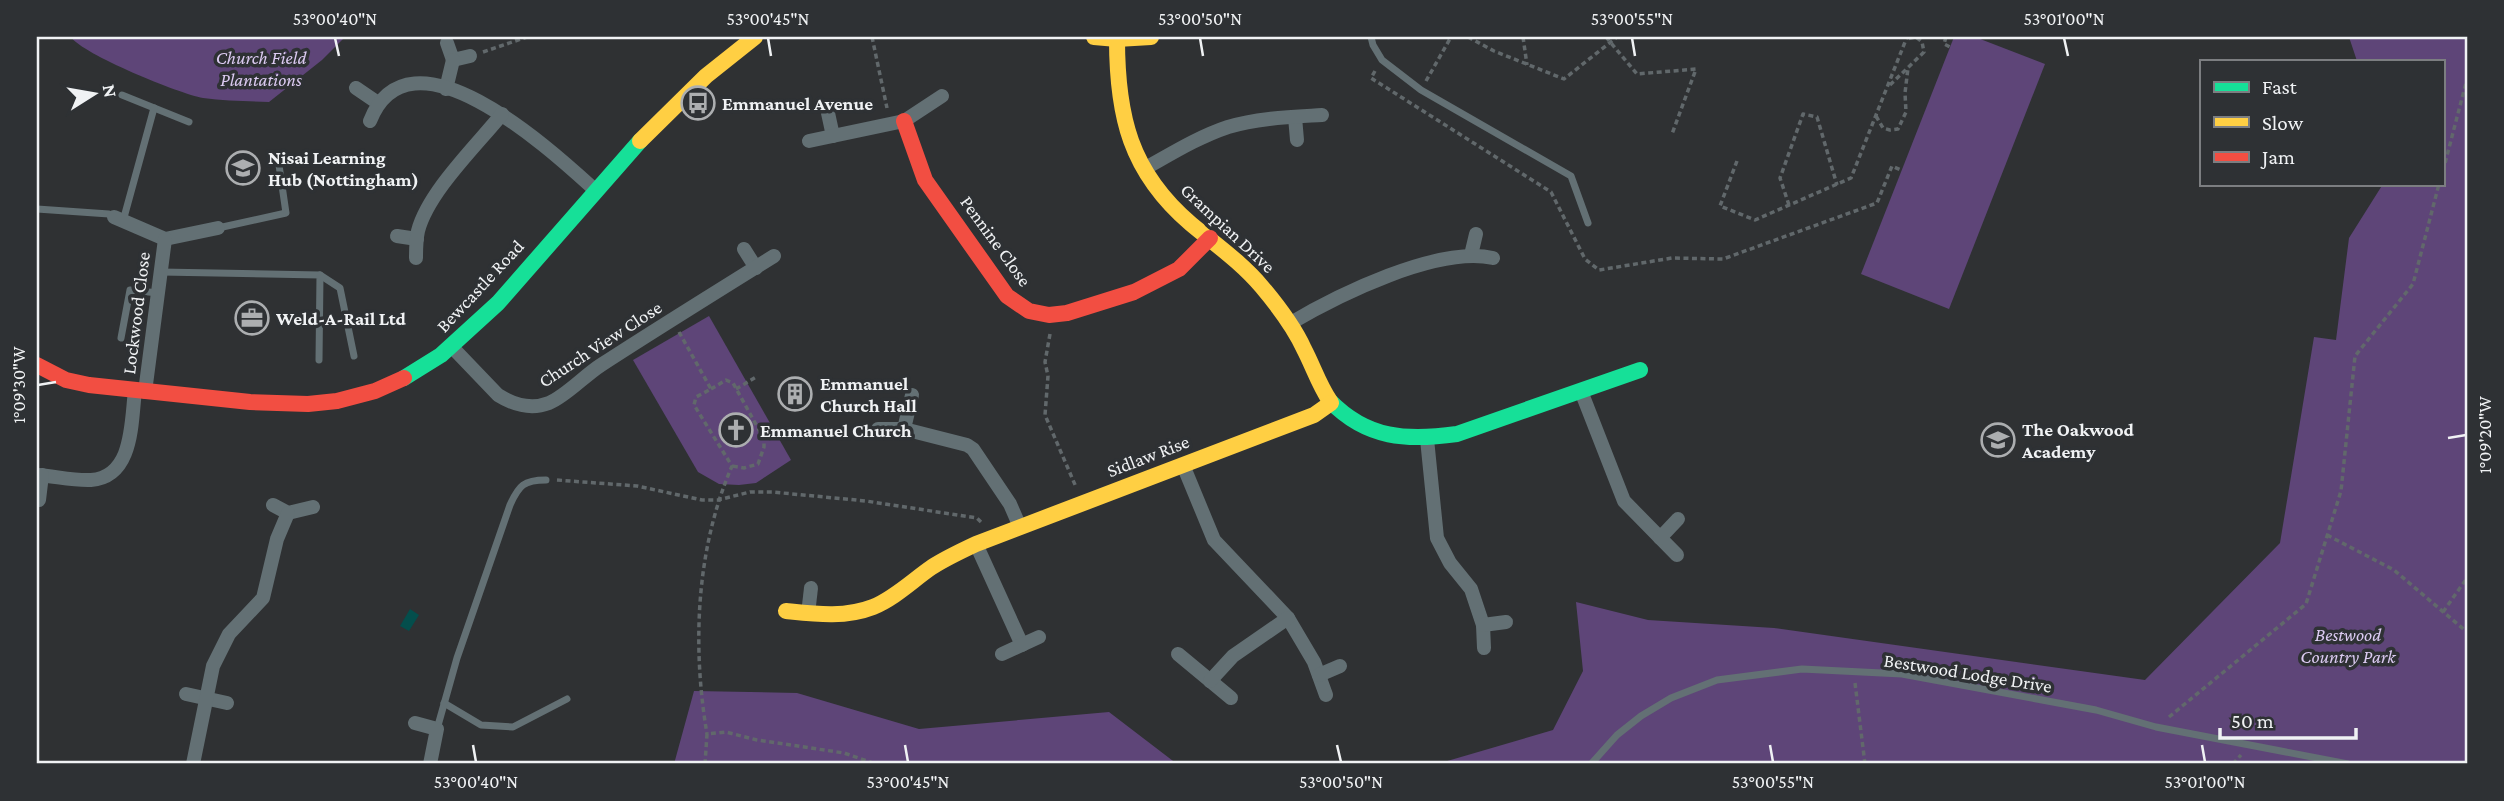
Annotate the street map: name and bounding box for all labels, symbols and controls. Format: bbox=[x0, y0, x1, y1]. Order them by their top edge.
text: 53°00'40"N bbox=[293, 9, 377, 29]
text: 53°00'45"N bbox=[727, 9, 810, 29]
text: 53°00'50"N bbox=[1158, 9, 1242, 29]
text: 53°00'55"N bbox=[1591, 9, 1673, 29]
text: 53°01'00"N bbox=[2023, 9, 2105, 29]
park label: Church Field Plantations bbox=[216, 47, 307, 90]
north arrow bbox=[60, 60, 130, 130]
legend bbox=[2200, 60, 2444, 186]
text: Fast bbox=[2262, 75, 2298, 99]
text: N bbox=[99, 82, 122, 99]
bus stop icon: Emmanuel Avenue bbox=[679, 84, 717, 122]
place label: Emmanuel Avenue bbox=[722, 93, 873, 114]
text: Slow bbox=[2262, 111, 2304, 135]
text: Jam bbox=[2260, 145, 2295, 169]
place label: Nisai Learning Hub (Nottingham) bbox=[268, 147, 419, 191]
school or university icon: Nisai Learning Hub (Nottingham) bbox=[224, 149, 262, 187]
street label: Grampian Drive bbox=[1176, 179, 1280, 277]
street label: Pennine Close bbox=[956, 192, 1036, 290]
street label: Bewcastle Road bbox=[432, 236, 528, 336]
street label: Lockwood Close bbox=[118, 251, 154, 375]
street label: Church View Close bbox=[535, 296, 665, 392]
office icon: Weld-A-Rail Ltd bbox=[233, 299, 271, 337]
place label: Weld-A-Rail Ltd bbox=[275, 308, 407, 329]
text: 1°09'30"W bbox=[9, 346, 29, 423]
place label: Emmanuel Church Hall bbox=[820, 373, 917, 416]
building icon: Emmanuel Church Hall bbox=[776, 375, 814, 413]
text: 1°09'20"W bbox=[2475, 396, 2495, 474]
church icon: Emmanuel Church bbox=[717, 411, 755, 449]
place label: The Oakwood Academy bbox=[2021, 419, 2135, 462]
place label: Emmanuel Church bbox=[760, 420, 912, 441]
school or university icon: The Oakwood Academy bbox=[1979, 421, 2017, 459]
street label: Sidlaw Rise bbox=[1104, 431, 1192, 481]
park label: Bestwood Country Park bbox=[2300, 624, 2396, 667]
street label: Bestwood Lodge Drive bbox=[1882, 649, 2054, 697]
scale bar bbox=[2220, 696, 2357, 740]
text: 50 m bbox=[2231, 709, 2274, 733]
text: 53°00'40"N bbox=[434, 772, 518, 792]
text: 53°00'45"N bbox=[867, 772, 950, 792]
text: 53°00'50"N bbox=[1299, 772, 1383, 792]
text: 53°00'55"N bbox=[1732, 772, 1814, 792]
text: 53°01'00"N bbox=[2164, 772, 2246, 792]

